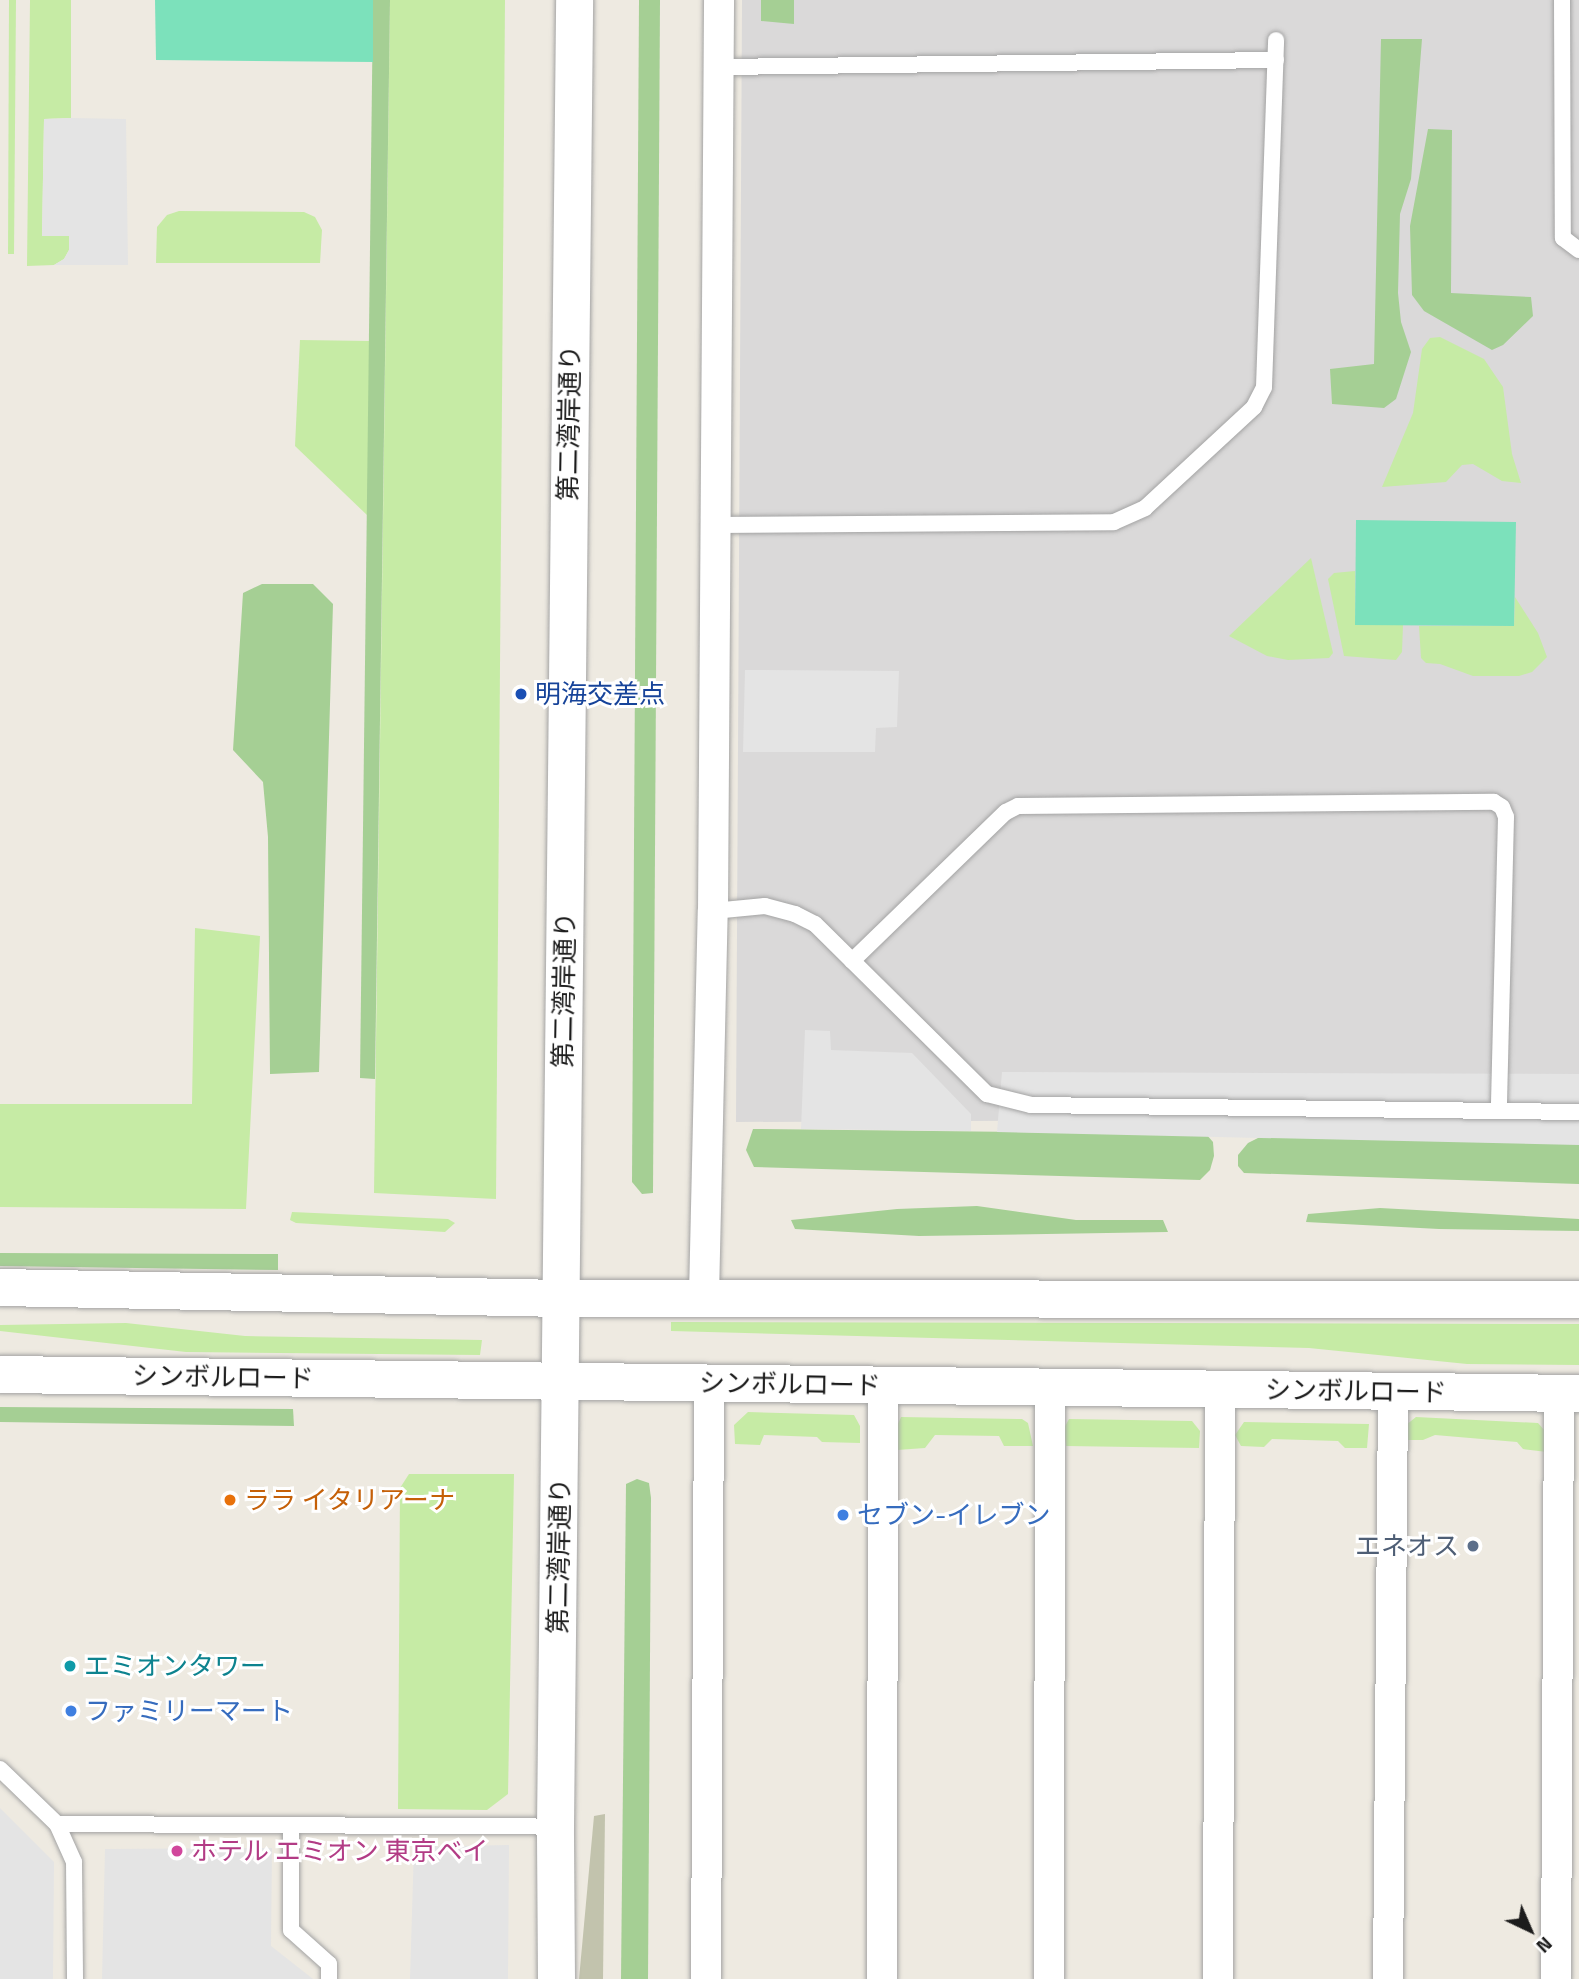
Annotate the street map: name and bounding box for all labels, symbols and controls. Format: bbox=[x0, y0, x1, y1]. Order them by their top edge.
street label: 第二湾岸通り bbox=[552, 345, 586, 501]
place label: 明海交差点 bbox=[535, 678, 665, 710]
marker: 明海交差点 bbox=[513, 686, 529, 702]
street label: 第二湾岸通り bbox=[547, 912, 581, 1068]
street label: シンボルロード bbox=[132, 1360, 314, 1394]
street label: シンボルロード bbox=[699, 1367, 881, 1401]
street label: シンボルロード bbox=[1265, 1374, 1447, 1408]
street label: 第二湾岸通り bbox=[542, 1478, 576, 1634]
place label: ララ イタリアーナ bbox=[244, 1484, 456, 1516]
marker: ララ イタリアーナ bbox=[222, 1492, 238, 1508]
place label: セブン-イレブン bbox=[857, 1499, 1050, 1531]
marker: セブン-イレブン bbox=[835, 1507, 851, 1523]
place label: エネオス bbox=[1355, 1530, 1459, 1562]
marker: エネオス bbox=[1465, 1538, 1481, 1554]
place label: エミオンタワー bbox=[84, 1650, 266, 1682]
marker: エミオンタワー bbox=[62, 1658, 78, 1674]
place label: ファミリーマート bbox=[85, 1695, 293, 1727]
marker: ファミリーマート bbox=[63, 1703, 79, 1719]
place label: ホテル エミオン 東京ベイ bbox=[191, 1835, 488, 1867]
marker: ホテル エミオン 東京ベイ bbox=[169, 1843, 185, 1859]
north arrow bbox=[1495, 1895, 1565, 1965]
text: N bbox=[1530, 1930, 1560, 1960]

